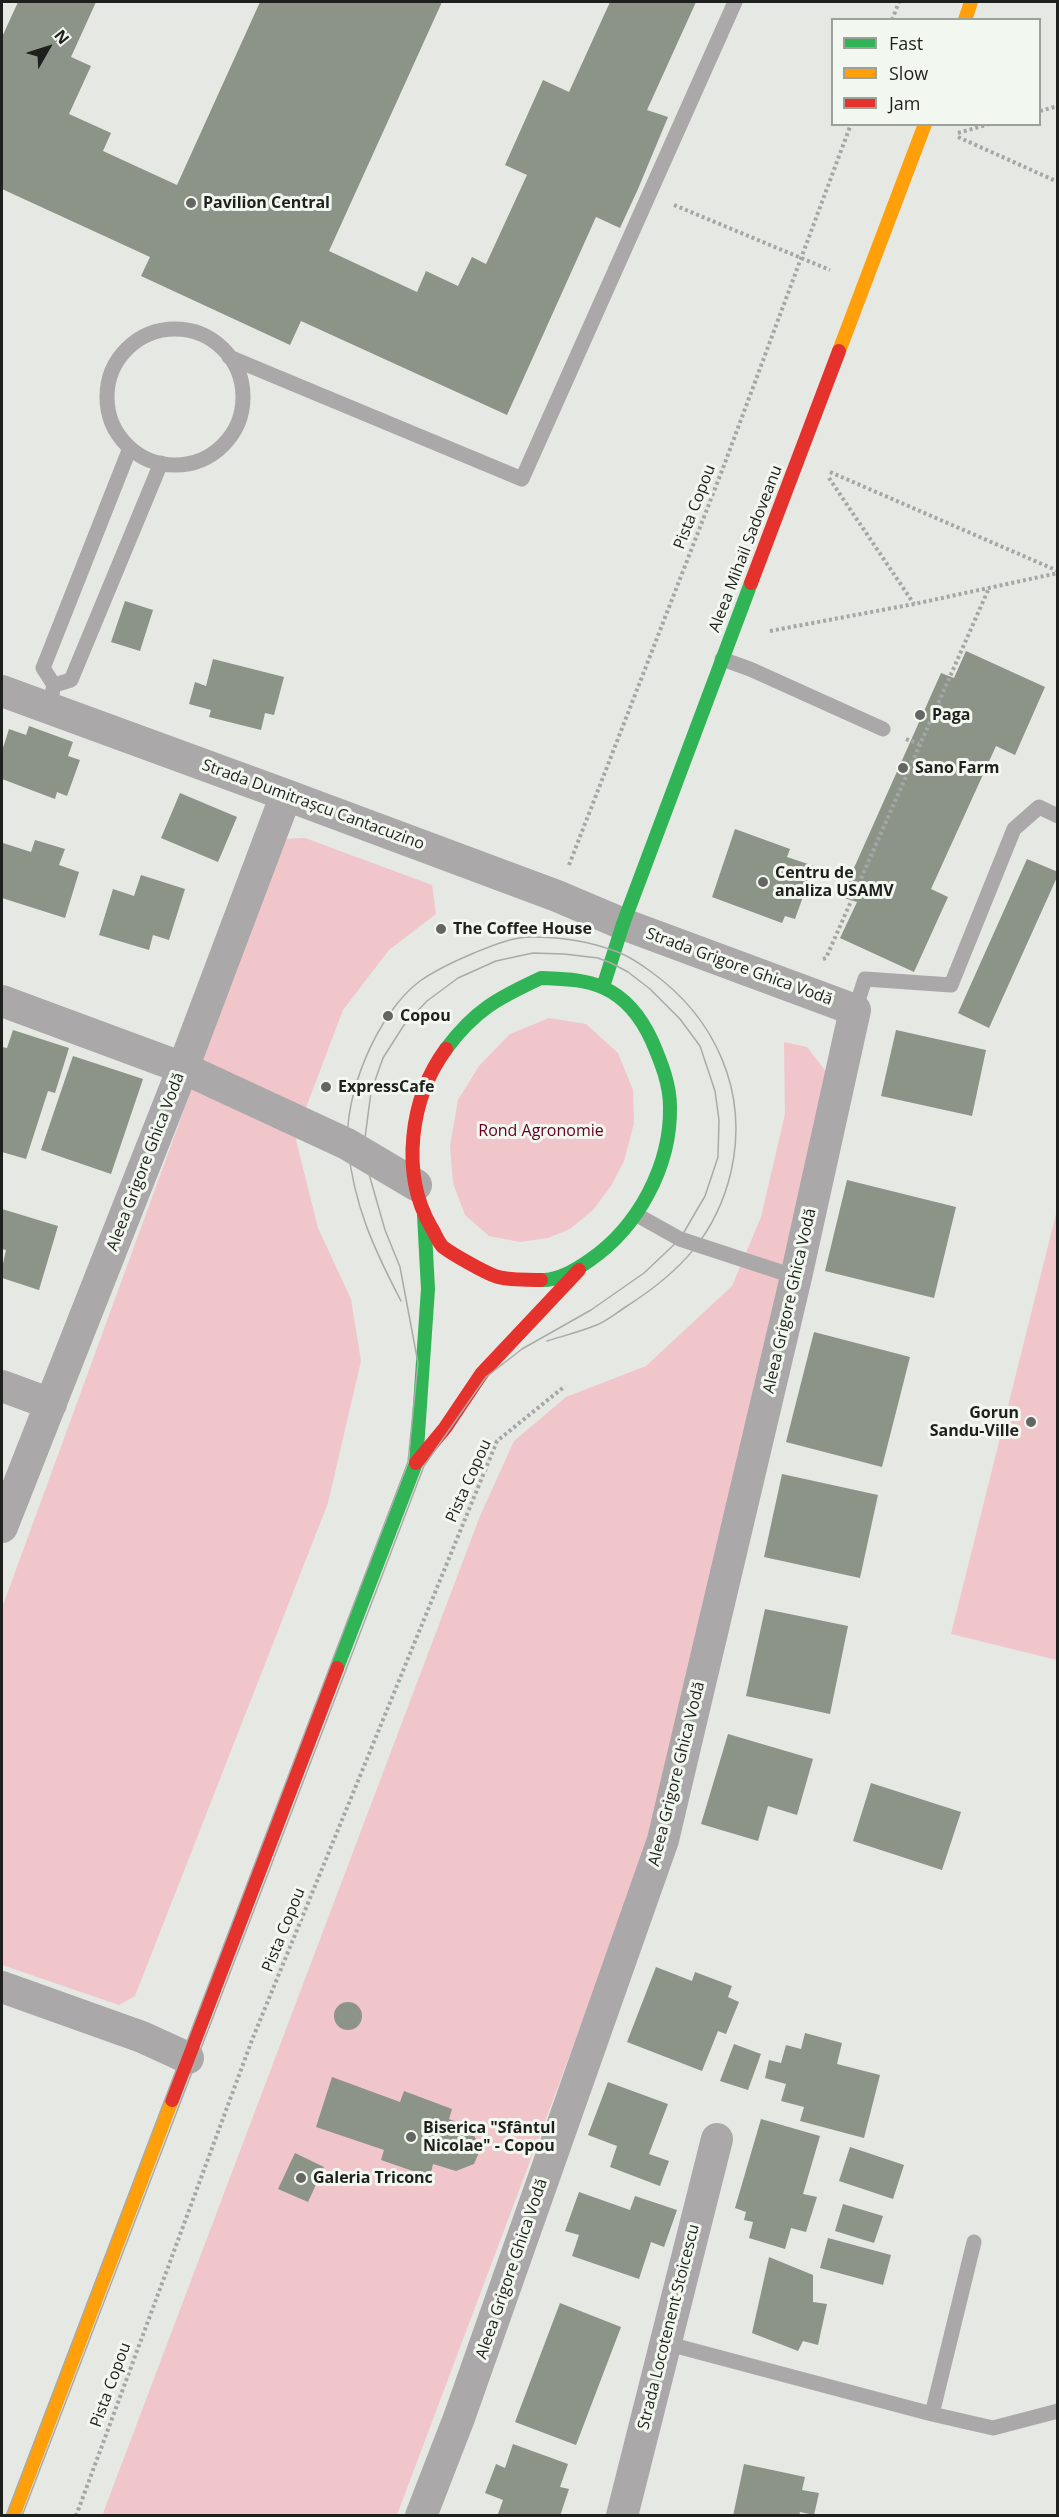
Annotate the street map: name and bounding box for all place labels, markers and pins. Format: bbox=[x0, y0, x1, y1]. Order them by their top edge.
place label: Pavilion Central bbox=[203, 193, 330, 213]
marker: Pavilion Central bbox=[184, 196, 198, 210]
place label: Paga bbox=[932, 705, 970, 725]
marker: Paga bbox=[913, 708, 927, 722]
place label: Sano Farm bbox=[915, 758, 999, 778]
marker: Sano Farm bbox=[896, 761, 910, 775]
place label: Centru de analiza USAMV bbox=[775, 863, 894, 901]
marker: Centru de analiza USAMV bbox=[756, 875, 770, 889]
place label: The Coffee House bbox=[453, 919, 592, 939]
marker: The Coffee House bbox=[434, 922, 448, 936]
place label: Copou bbox=[400, 1006, 451, 1026]
marker: Copou bbox=[381, 1009, 395, 1023]
place label: ExpressCafe bbox=[338, 1077, 434, 1097]
marker: ExpressCafe bbox=[319, 1080, 333, 1094]
place label: Gorun Sandu-Ville bbox=[930, 1403, 1019, 1441]
marker: Gorun Sandu-Ville bbox=[1024, 1415, 1038, 1429]
place label: Biserica "Sfântul Nicolae" - Copou bbox=[423, 2118, 555, 2156]
marker: Biserica "Sfântul Nicolae" - Copou bbox=[404, 2130, 418, 2144]
place label: Galeria Triconc bbox=[313, 2168, 433, 2188]
marker: Galeria Triconc bbox=[294, 2171, 308, 2185]

